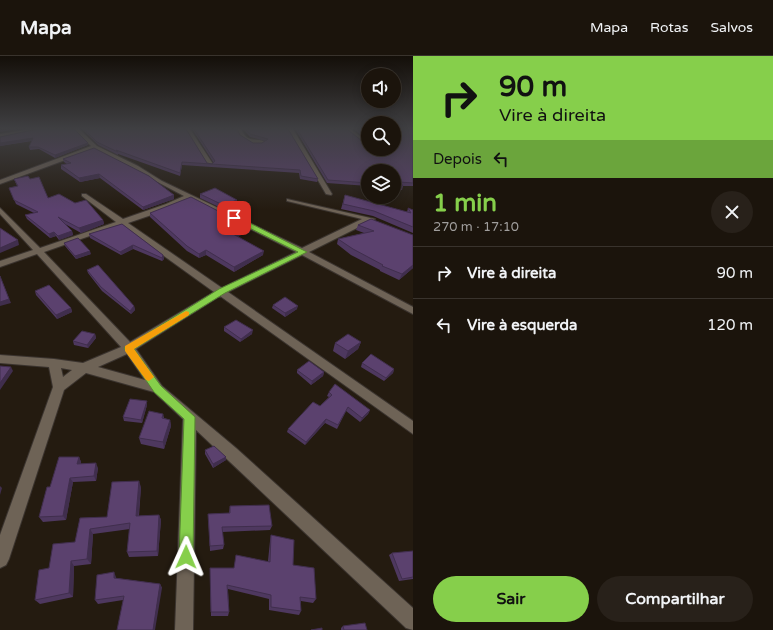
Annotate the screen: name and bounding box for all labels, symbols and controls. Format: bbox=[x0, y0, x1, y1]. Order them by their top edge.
text: Mapa bbox=[20, 17, 72, 39]
text: Mapa bbox=[590, 19, 628, 36]
text: Rotas bbox=[650, 19, 688, 36]
text: Salvos bbox=[710, 19, 753, 36]
map controls bbox=[361, 68, 401, 204]
button: sound bbox=[361, 68, 401, 108]
text: 90 m bbox=[499, 70, 567, 104]
icon: right bbox=[433, 72, 485, 124]
text: Vire à direita bbox=[499, 104, 606, 126]
button: search bbox=[361, 116, 401, 156]
icon: left bbox=[490, 148, 512, 170]
text: Depois bbox=[433, 150, 482, 168]
button: layers bbox=[361, 164, 401, 204]
text: 1 min bbox=[433, 189, 497, 218]
button: close bbox=[711, 191, 753, 233]
pin bbox=[217, 201, 251, 235]
icon: arrive bbox=[223, 207, 245, 229]
text: 270 m · 17:10 bbox=[433, 219, 519, 235]
icon: right bbox=[433, 262, 455, 284]
text: Vire à direita bbox=[467, 264, 556, 282]
text: 90 m bbox=[716, 264, 753, 282]
icon: left bbox=[433, 314, 455, 336]
text: Vire à esquerda bbox=[467, 316, 577, 334]
text: 120 m bbox=[707, 316, 753, 334]
position arrow bbox=[165, 536, 207, 578]
button: Sair bbox=[433, 576, 589, 622]
button: Compartilhar bbox=[597, 576, 753, 622]

